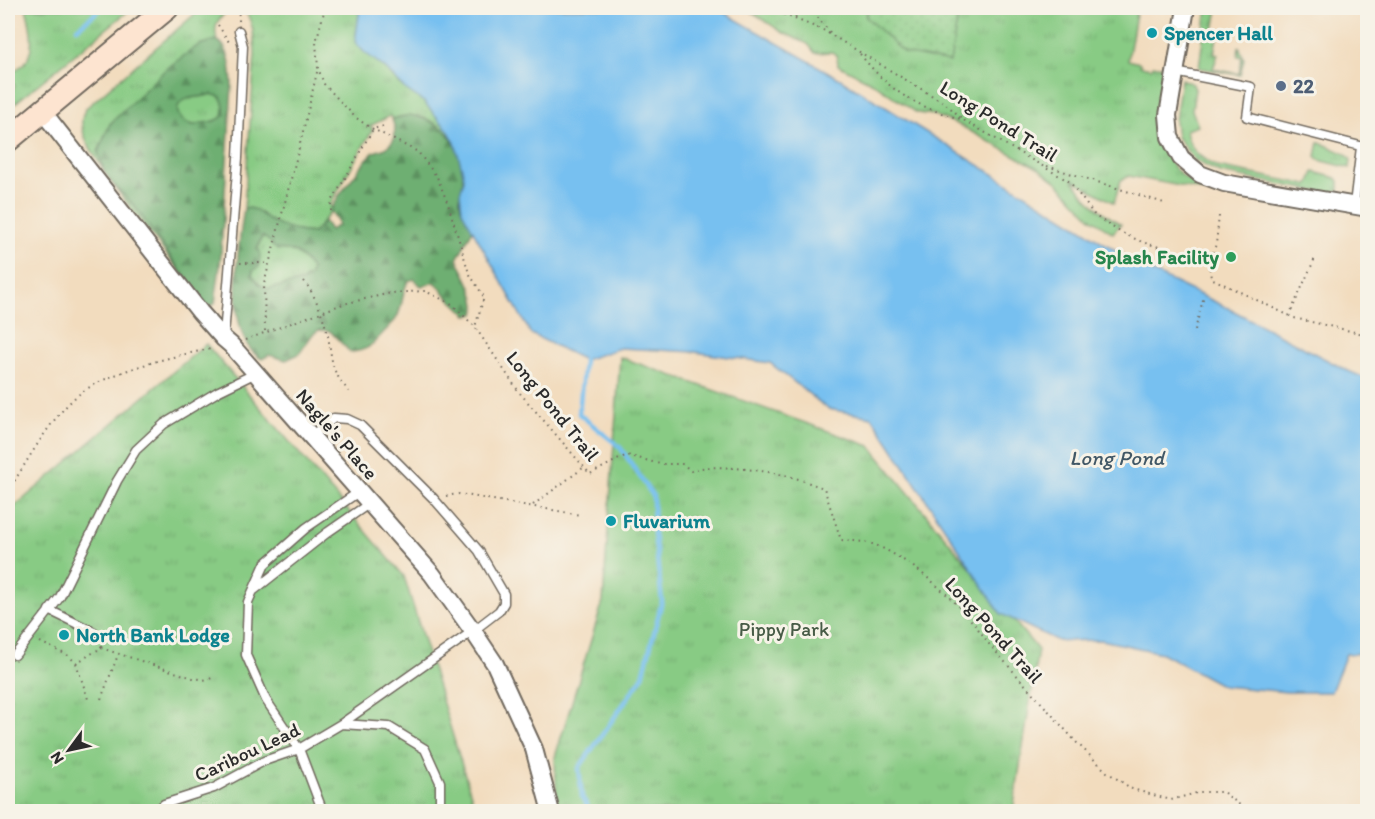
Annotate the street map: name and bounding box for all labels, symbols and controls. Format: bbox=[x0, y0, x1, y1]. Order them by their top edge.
place label: Spencer Hall bbox=[1164, 21, 1273, 46]
marker: Spencer Hall bbox=[1145, 26, 1159, 40]
place label: 22 bbox=[1293, 74, 1315, 98]
street label: Long Pond Trail bbox=[936, 75, 1063, 167]
marker: 22 bbox=[1274, 79, 1288, 93]
place label: Splash Facility bbox=[1095, 245, 1220, 270]
marker: Splash Facility bbox=[1224, 250, 1238, 264]
street label: Long Pond Trail bbox=[501, 346, 605, 466]
street label: Nagle's Place bbox=[291, 384, 383, 484]
water label: Long Pond bbox=[1070, 445, 1166, 470]
place label: Fluvarium bbox=[623, 509, 710, 533]
marker: Fluvarium bbox=[604, 514, 618, 528]
street label: Long Pond Trail bbox=[940, 572, 1048, 688]
park label: Pippy Park bbox=[739, 617, 829, 641]
place label: North Bank Lodge bbox=[76, 623, 230, 648]
marker: North Bank Lodge bbox=[57, 628, 71, 642]
street label: Caribou Lead bbox=[191, 717, 303, 787]
north arrow bbox=[39, 720, 99, 780]
text: N bbox=[46, 748, 68, 768]

